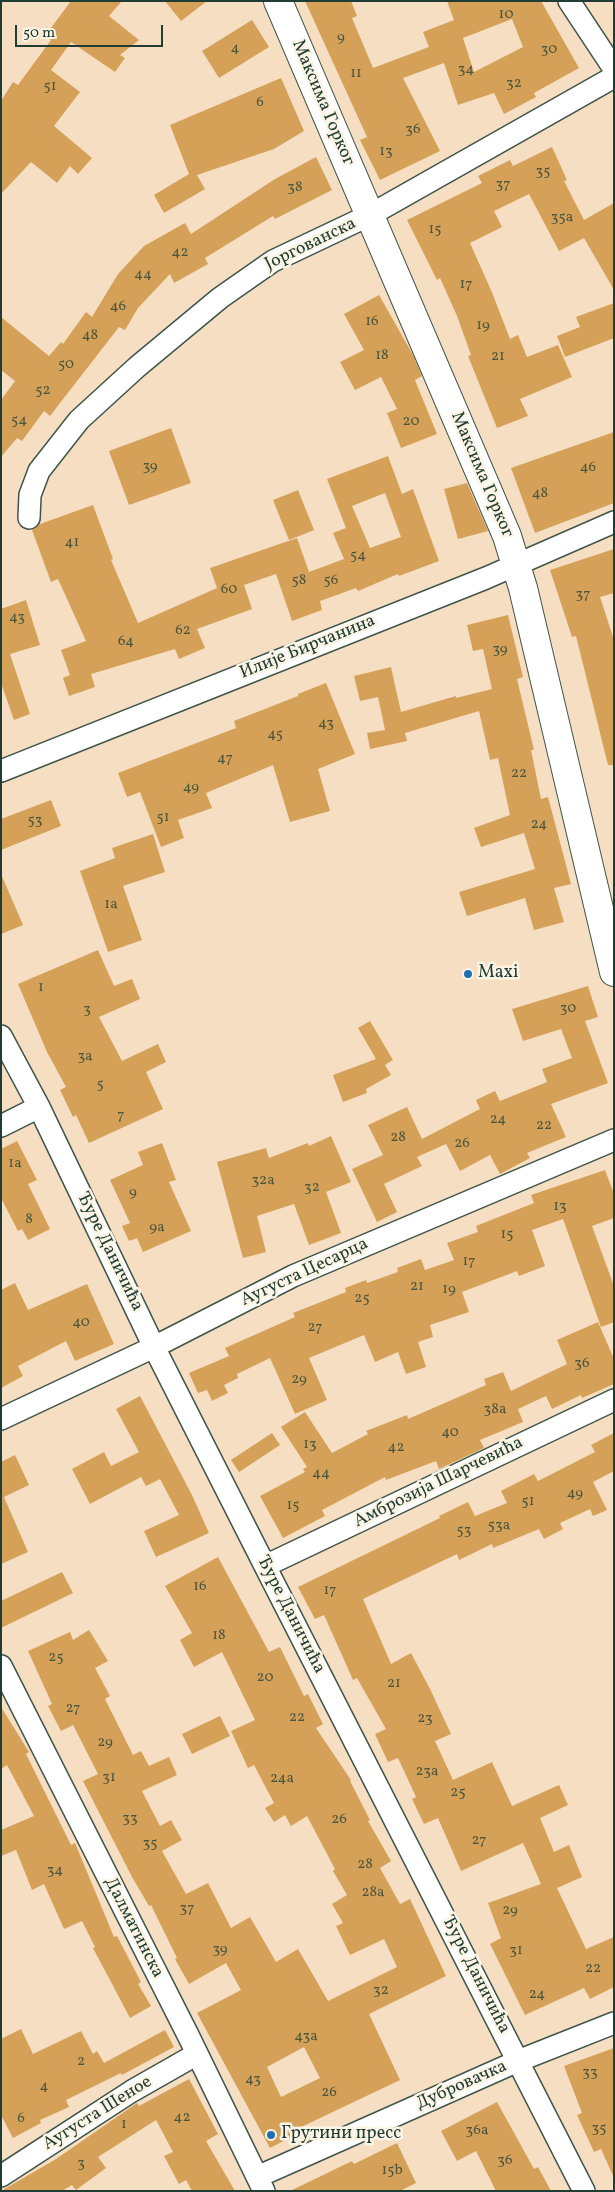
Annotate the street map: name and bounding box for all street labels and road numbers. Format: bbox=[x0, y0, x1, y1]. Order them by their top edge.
street label: Максима Горког bbox=[286, 37, 358, 169]
street label: Јоргованска bbox=[262, 214, 360, 276]
street label: Максима Горког bbox=[445, 409, 517, 541]
street label: Илије Бирчанина bbox=[237, 611, 379, 685]
street label: Ђуре Даничића bbox=[71, 1189, 147, 1315]
street label: Аугуста Цесарца bbox=[238, 1234, 372, 1312]
street label: Амброзија Шарчевића bbox=[351, 1433, 527, 1533]
street label: Ђуре Даничића bbox=[251, 1552, 329, 1678]
street label: Далматинска bbox=[98, 1874, 168, 1982]
street label: Ђуре Даничића bbox=[436, 1912, 514, 2038]
street label: Дубровачка bbox=[413, 2056, 511, 2116]
street label: Аугуста Шеное bbox=[40, 2072, 156, 2156]

